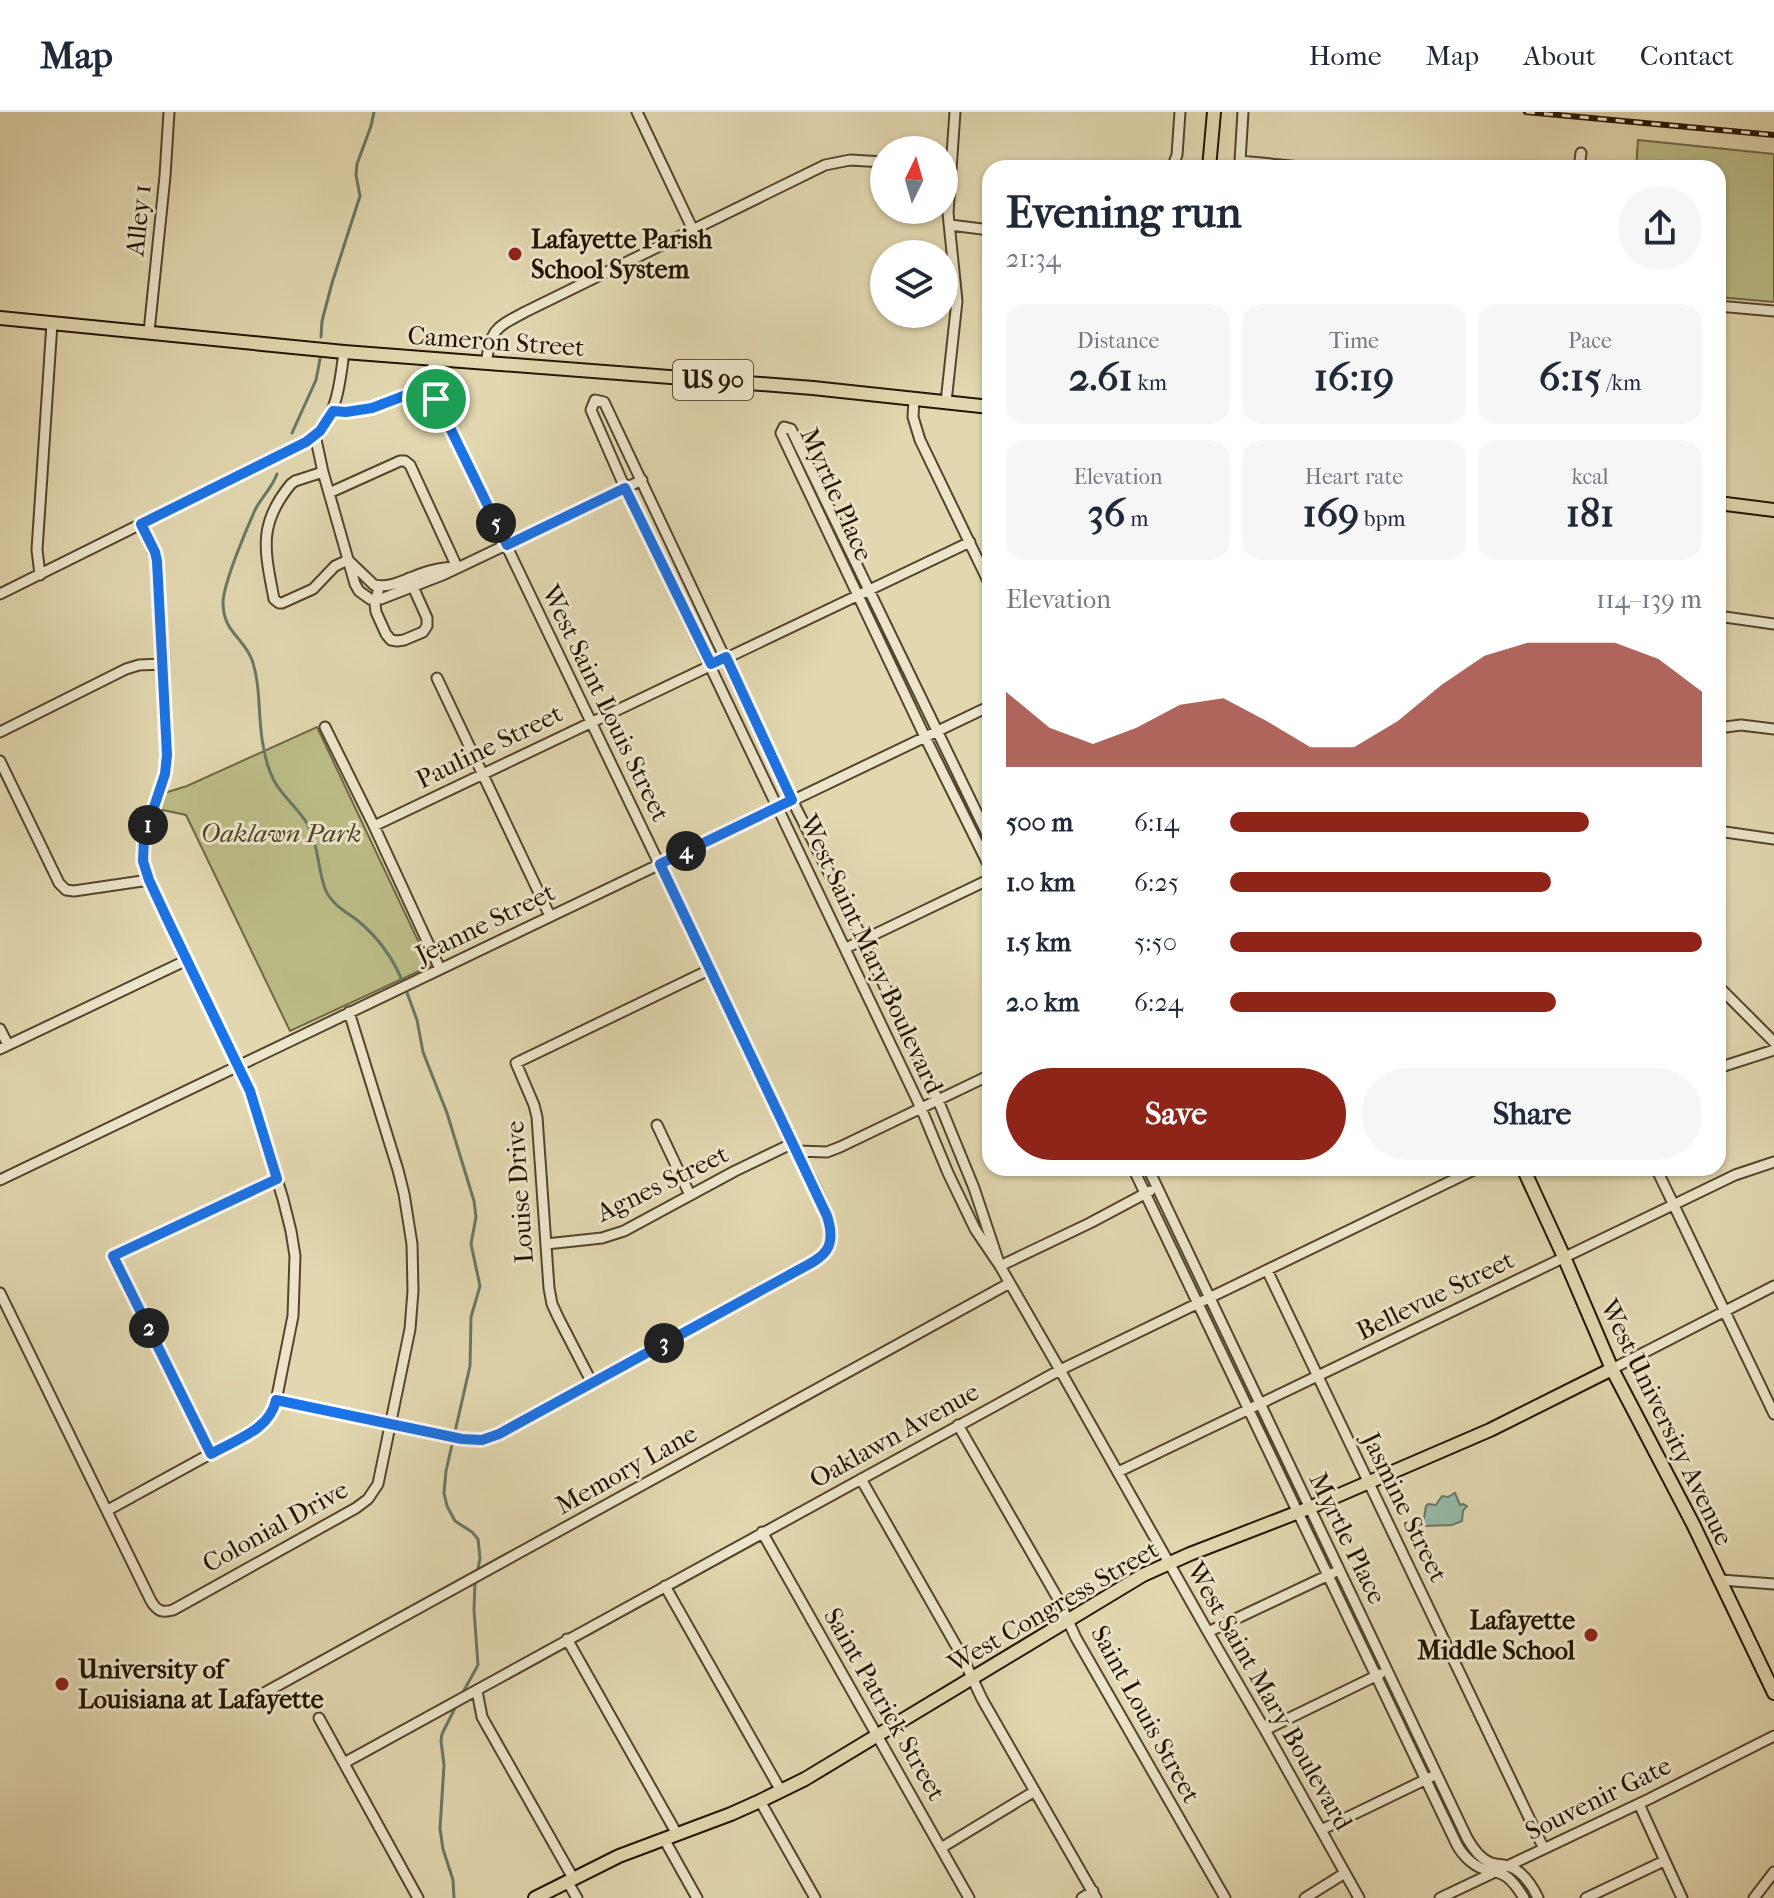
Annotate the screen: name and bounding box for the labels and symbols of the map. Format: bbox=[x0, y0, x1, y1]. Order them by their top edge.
north arrow bbox=[870, 136, 958, 224]
street label: Alley 1 bbox=[119, 183, 158, 259]
place label: Lafayette Parish School System bbox=[531, 224, 713, 285]
marker: Lafayette Parish School System bbox=[506, 245, 524, 263]
street label: Cameron Street bbox=[407, 320, 586, 363]
road number: US 90 bbox=[673, 360, 753, 400]
pin bbox=[402, 365, 470, 433]
street label: Myrtle Place bbox=[793, 423, 880, 566]
pin: 5 bbox=[476, 503, 516, 543]
street label: West Saint Louis Street bbox=[534, 579, 677, 827]
street label: Pauline Street bbox=[411, 697, 568, 795]
pin: 1 bbox=[128, 805, 168, 845]
street label: West Saint Mary Boulevard bbox=[793, 809, 950, 1099]
park label: Oaklawn Park bbox=[201, 818, 361, 849]
pin: 4 bbox=[666, 831, 706, 871]
street label: Jeanne Street bbox=[409, 876, 561, 971]
street label: Louise Drive bbox=[499, 1120, 540, 1264]
street label: Agnes Street bbox=[590, 1138, 734, 1229]
street label: Bellevue Street bbox=[1352, 1244, 1520, 1347]
street label: West University Avenue bbox=[1593, 1293, 1740, 1550]
pin: 2 bbox=[129, 1308, 169, 1348]
pin: 3 bbox=[644, 1323, 684, 1363]
street label: Oaklawn Avenue bbox=[804, 1376, 984, 1495]
street label: Memory Lane bbox=[550, 1418, 703, 1521]
street label: Jasmine Street bbox=[1354, 1426, 1454, 1588]
street label: Myrtle Place bbox=[1302, 1467, 1393, 1609]
street label: Colonial Drive bbox=[197, 1474, 354, 1579]
street label: West Congress Street bbox=[942, 1533, 1165, 1680]
street label: West Saint Mary Boulevard bbox=[1180, 1556, 1359, 1836]
street label: Saint Patrick Street bbox=[817, 1602, 953, 1807]
place label: Lafayette Middle School bbox=[1417, 1605, 1576, 1666]
street label: Saint Louis Street bbox=[1084, 1620, 1207, 1809]
marker: Lafayette Middle School bbox=[1582, 1626, 1600, 1644]
place label: University of Louisiana at Lafayette bbox=[77, 1654, 324, 1715]
marker: University of Louisiana at Lafayette bbox=[53, 1675, 71, 1693]
street label: Souvenir Gate bbox=[1520, 1750, 1676, 1847]

